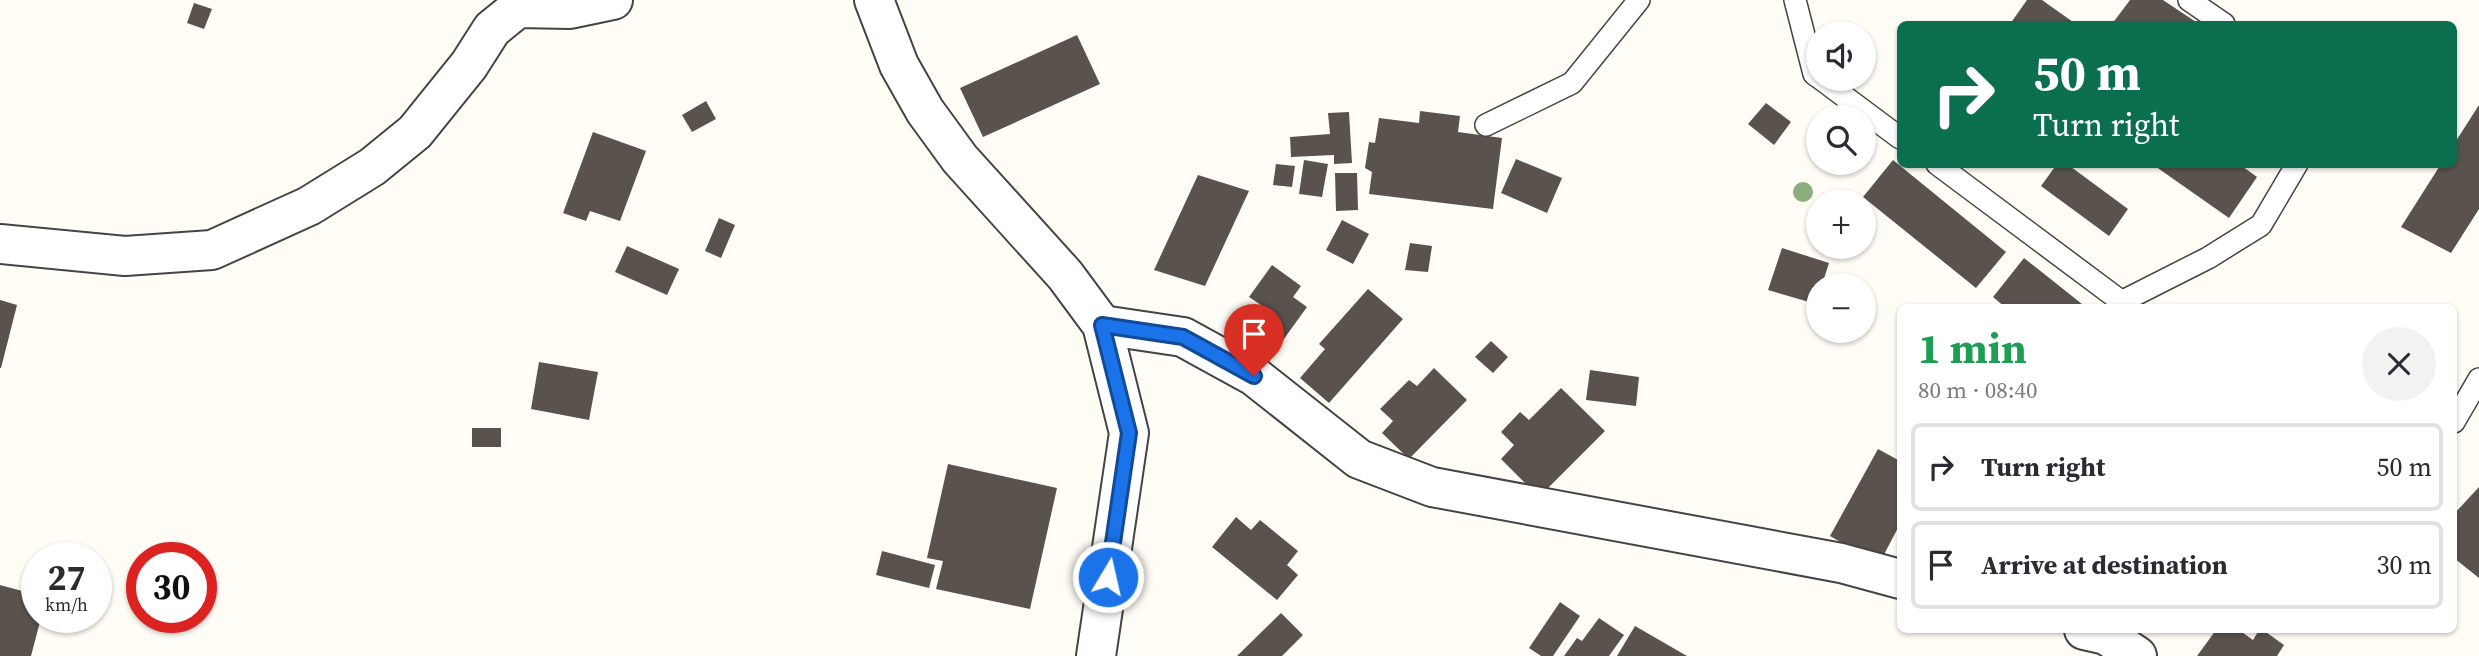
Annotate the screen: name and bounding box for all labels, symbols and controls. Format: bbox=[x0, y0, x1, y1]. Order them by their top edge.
map controls bbox=[1806, 21, 1876, 343]
button: sound bbox=[1806, 21, 1876, 91]
text: 50 m bbox=[2033, 39, 2141, 106]
icon: right bbox=[1918, 49, 2009, 140]
text: Turn right bbox=[2033, 103, 2179, 147]
button: search bbox=[1806, 105, 1876, 175]
button: + bbox=[1806, 189, 1876, 259]
button: − bbox=[1806, 273, 1876, 343]
pin bbox=[1224, 304, 1284, 376]
icon: arrive bbox=[1235, 315, 1273, 353]
text: 1 min bbox=[1918, 319, 2027, 377]
button: close bbox=[2362, 327, 2436, 401]
text: 80 m · 08:40 bbox=[1918, 374, 2038, 406]
icon: right bbox=[1922, 448, 1960, 486]
text: Turn right bbox=[1981, 449, 2105, 485]
text: 50 m bbox=[2377, 449, 2432, 485]
position arrow bbox=[1071, 540, 1145, 614]
speed limit sign: 30 bbox=[126, 542, 217, 633]
icon: arrive bbox=[1922, 546, 1960, 584]
text: Arrive at destination bbox=[1981, 547, 2228, 583]
text: 30 m bbox=[2377, 547, 2432, 583]
text: 27 bbox=[48, 554, 85, 602]
text: km/h bbox=[45, 592, 88, 617]

